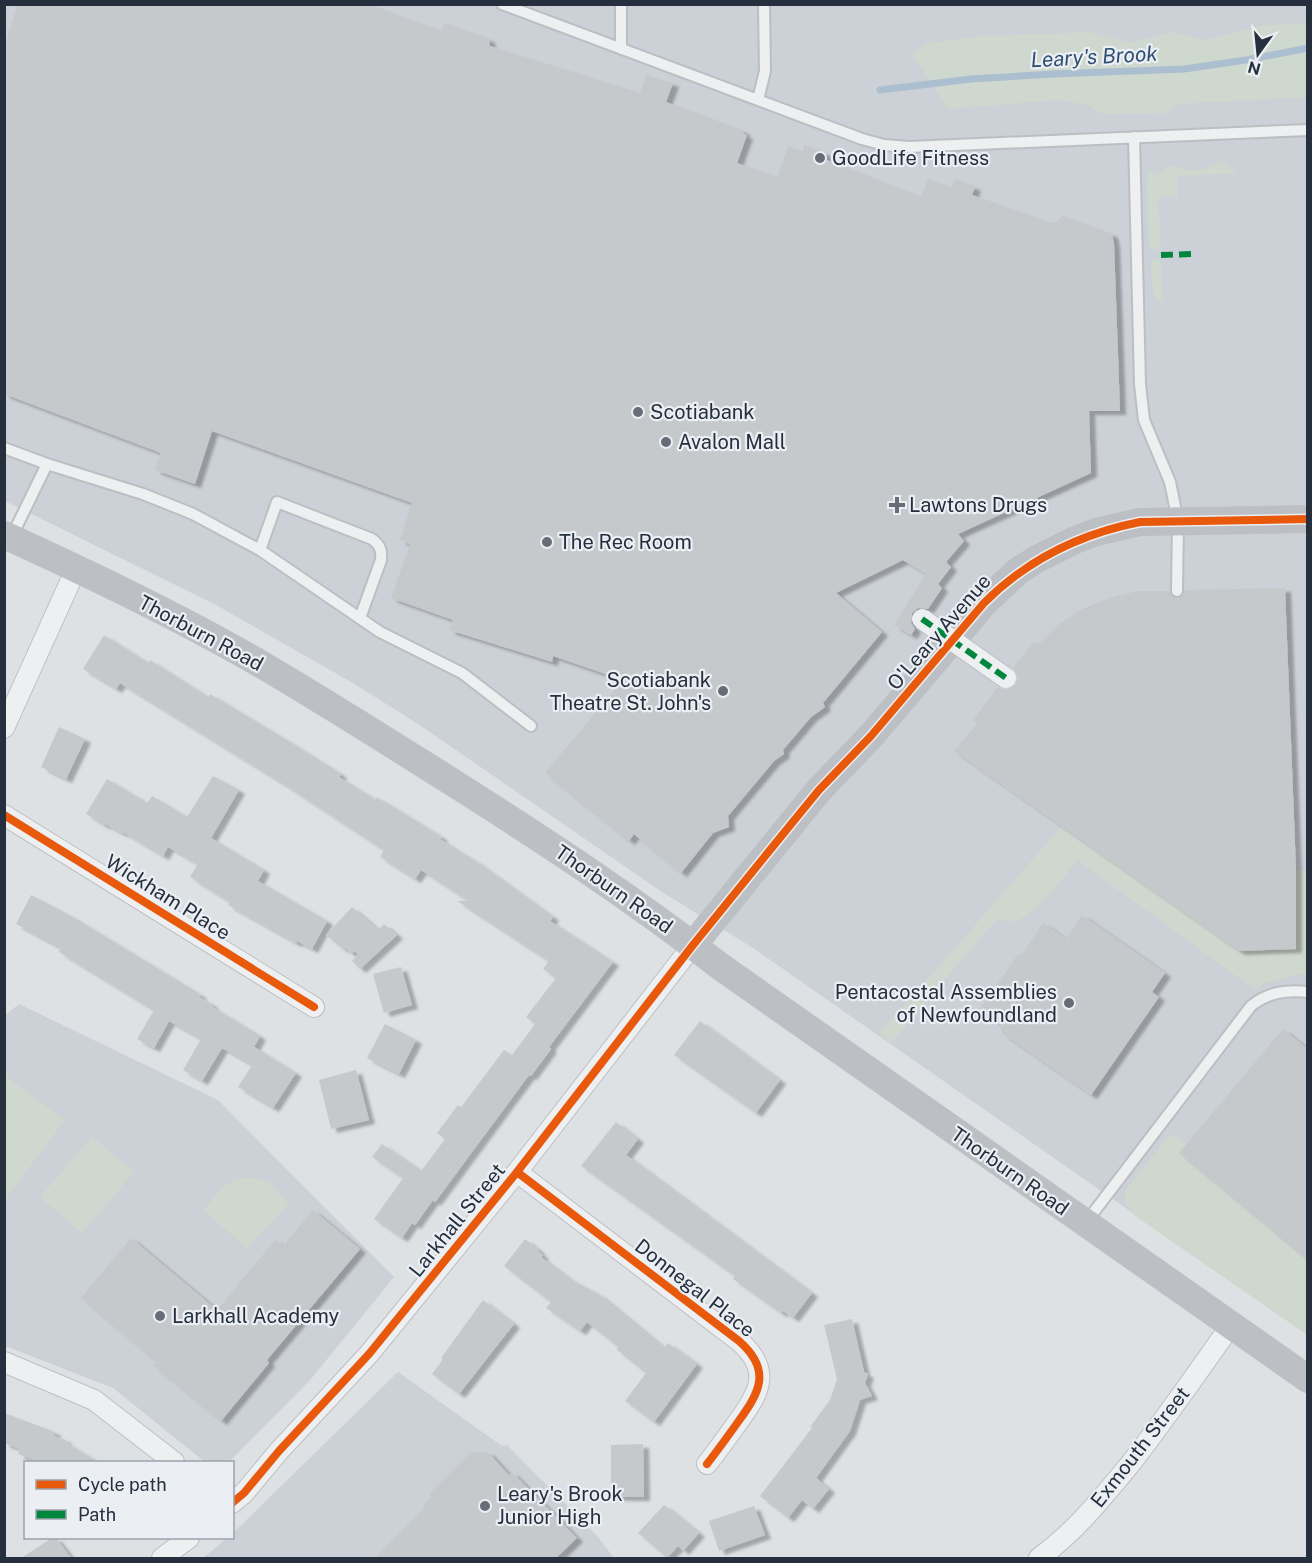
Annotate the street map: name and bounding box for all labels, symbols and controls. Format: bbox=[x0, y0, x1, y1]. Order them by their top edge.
north arrow bbox=[1228, 24, 1288, 84]
water label: Leary's Brook bbox=[1030, 41, 1159, 72]
text: N bbox=[1246, 57, 1263, 79]
place label: GoodLife Fitness bbox=[832, 146, 989, 170]
marker: GoodLife Fitness bbox=[813, 151, 827, 165]
place label: Scotiabank bbox=[650, 400, 754, 424]
marker: Scotiabank bbox=[631, 405, 645, 419]
place label: Avalon Mall bbox=[678, 430, 786, 454]
marker: Avalon Mall bbox=[659, 435, 673, 449]
place label: Lawtons Drugs bbox=[909, 493, 1047, 517]
marker: Lawtons Drugs bbox=[890, 498, 904, 512]
place label: The Rec Room bbox=[559, 530, 692, 554]
marker: The Rec Room bbox=[540, 535, 554, 549]
street label: O'Leary Avenue bbox=[882, 569, 996, 695]
street label: Thorburn Road bbox=[135, 590, 267, 676]
place label: Scotiabank Theatre St. John's bbox=[550, 668, 711, 715]
marker: Scotiabank Theatre St. John's bbox=[716, 684, 730, 698]
street label: Thorburn Road bbox=[551, 840, 677, 938]
street label: Wickham Place bbox=[101, 849, 235, 945]
place label: Pentacostal Assemblies of Newfoundland bbox=[835, 980, 1057, 1027]
marker: Pentacostal Assemblies of Newfoundland bbox=[1062, 996, 1076, 1010]
street label: Thorburn Road bbox=[947, 1122, 1073, 1220]
street label: Larkhall Street bbox=[404, 1158, 510, 1282]
street label: Donnegal Place bbox=[630, 1234, 760, 1342]
place label: Larkhall Academy bbox=[172, 1304, 340, 1328]
marker: Larkhall Academy bbox=[153, 1309, 167, 1323]
street label: Exmouth Street bbox=[1086, 1382, 1194, 1512]
legend bbox=[24, 1461, 234, 1539]
text: Cycle path bbox=[78, 1474, 167, 1495]
place label: Leary's Brook Junior High bbox=[497, 1482, 623, 1529]
marker: Leary's Brook Junior High bbox=[478, 1499, 492, 1513]
text: Path bbox=[78, 1504, 116, 1525]

